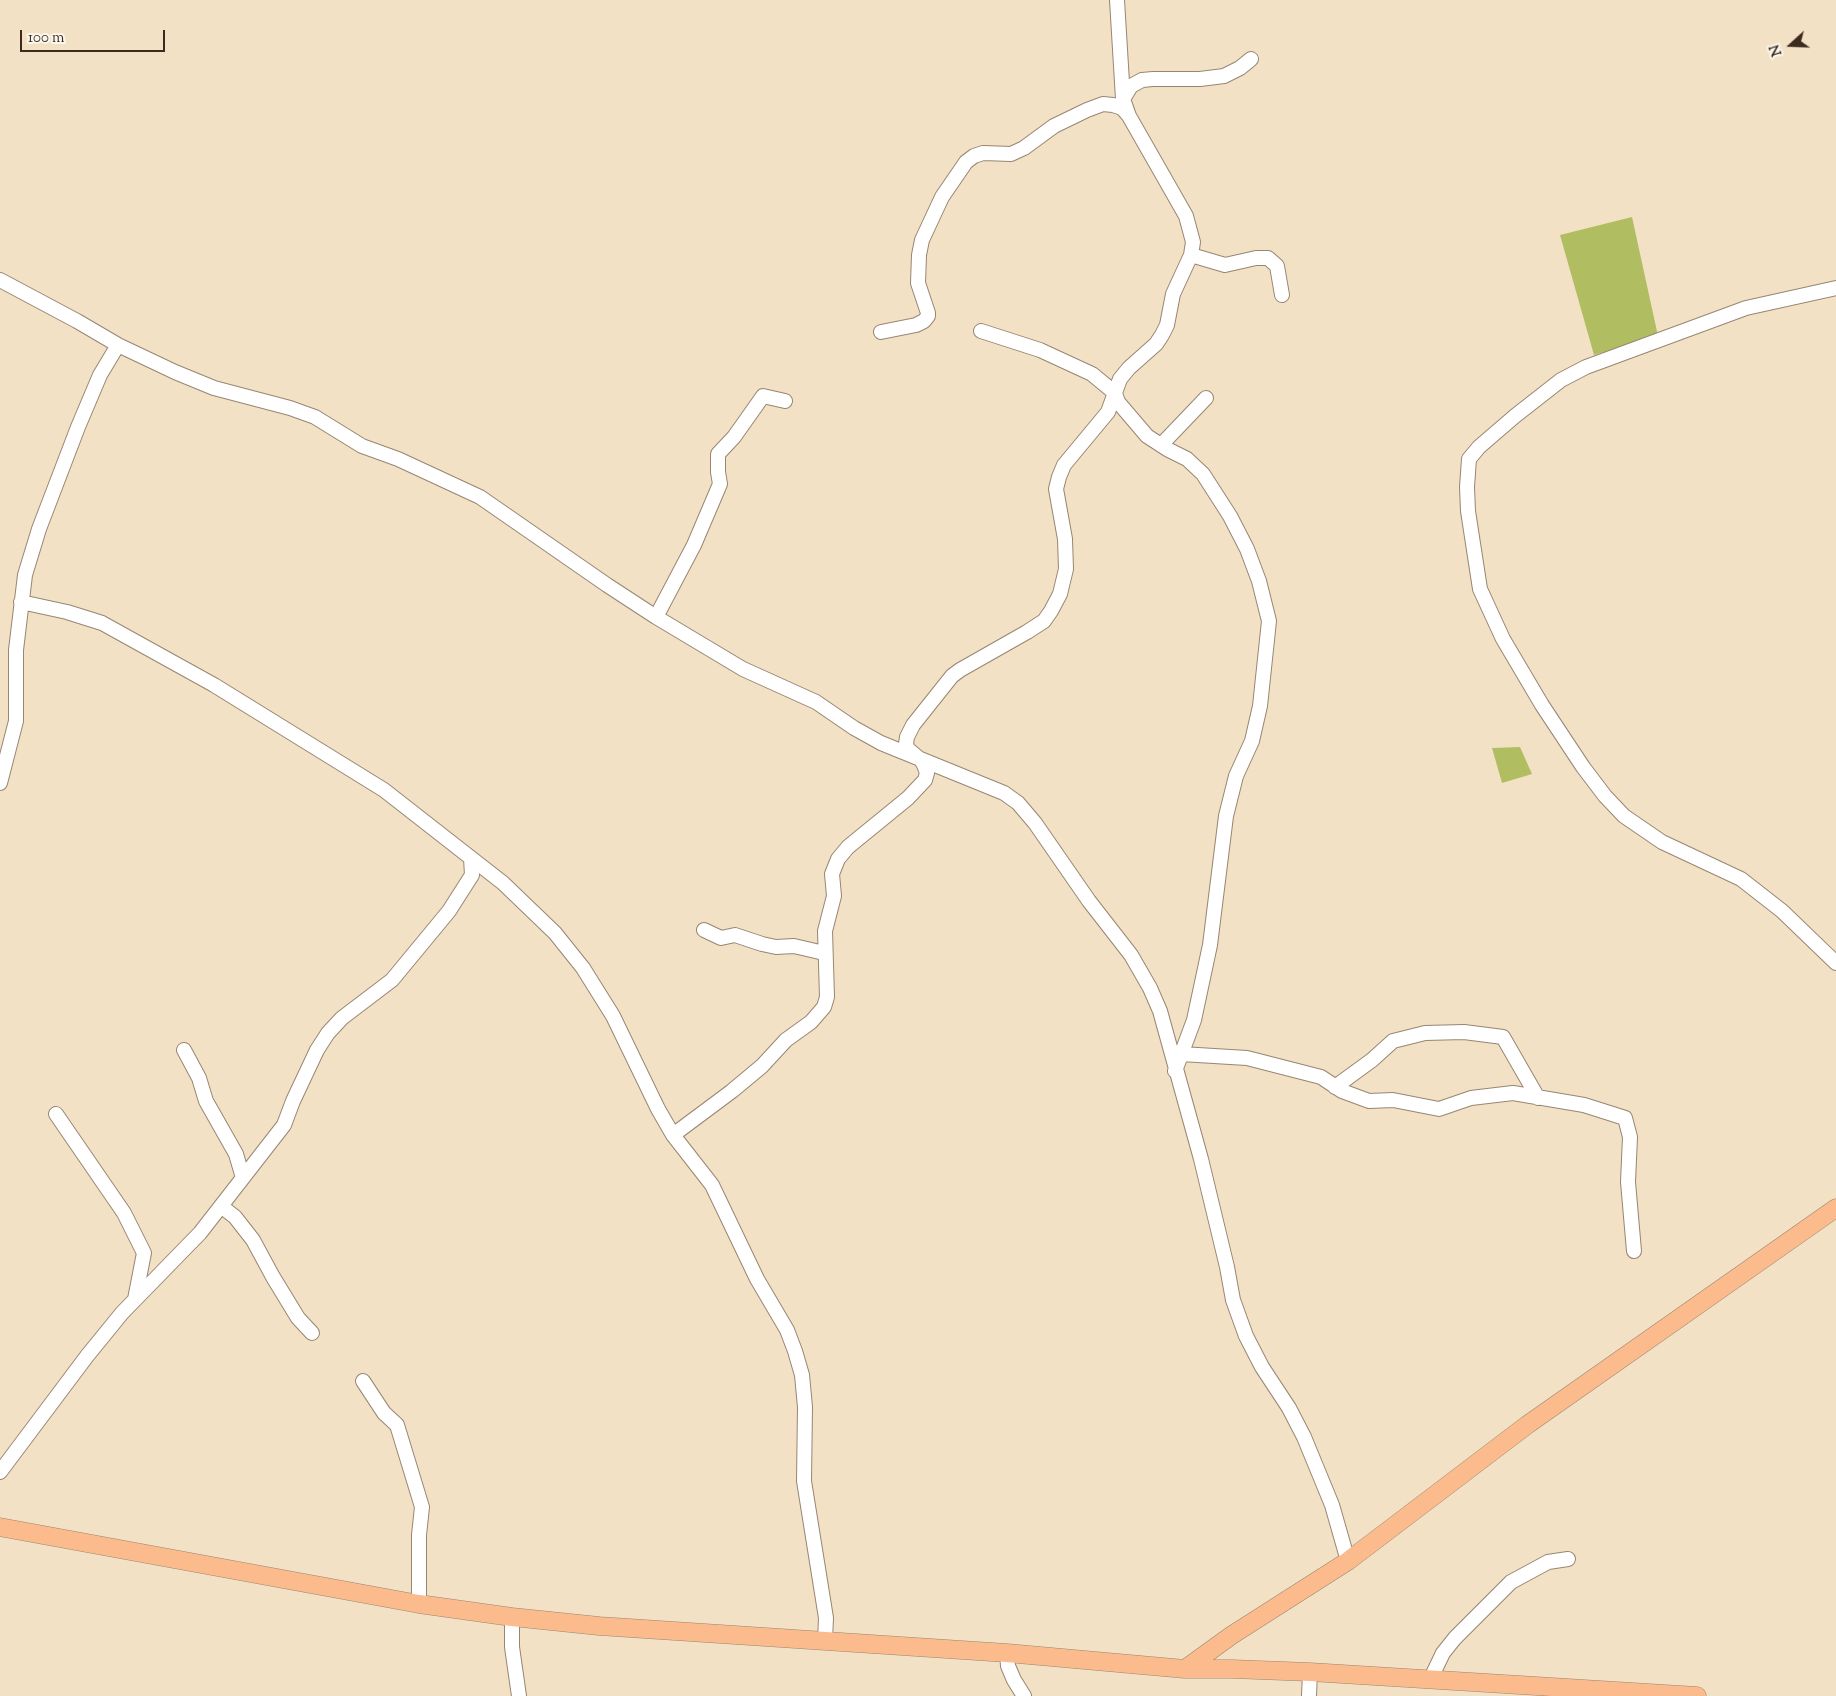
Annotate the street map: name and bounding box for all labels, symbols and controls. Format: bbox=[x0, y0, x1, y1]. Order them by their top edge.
scale bar bbox=[22, 20, 168, 52]
north arrow bbox=[1766, 20, 1816, 70]
text: 100 m bbox=[28, 28, 64, 49]
text: N bbox=[1766, 41, 1788, 59]

